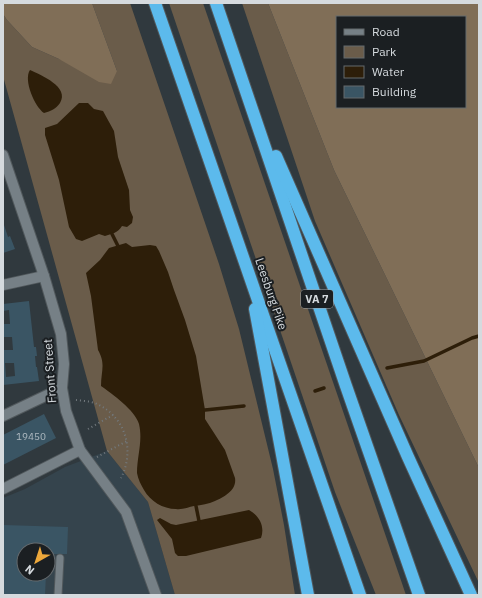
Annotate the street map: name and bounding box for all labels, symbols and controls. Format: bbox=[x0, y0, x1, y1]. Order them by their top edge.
legend bbox=[336, 16, 466, 108]
text: Road bbox=[372, 24, 400, 39]
text: Park bbox=[372, 44, 397, 59]
text: Water bbox=[372, 64, 405, 79]
text: Building bbox=[372, 84, 417, 99]
street label: Leesburg Pike bbox=[252, 256, 291, 332]
road number: VA 7 bbox=[301, 290, 333, 308]
street label: Front Street bbox=[40, 338, 59, 404]
house number: 19450 bbox=[16, 430, 46, 443]
north arrow bbox=[16, 542, 56, 582]
text: N bbox=[22, 562, 37, 578]

